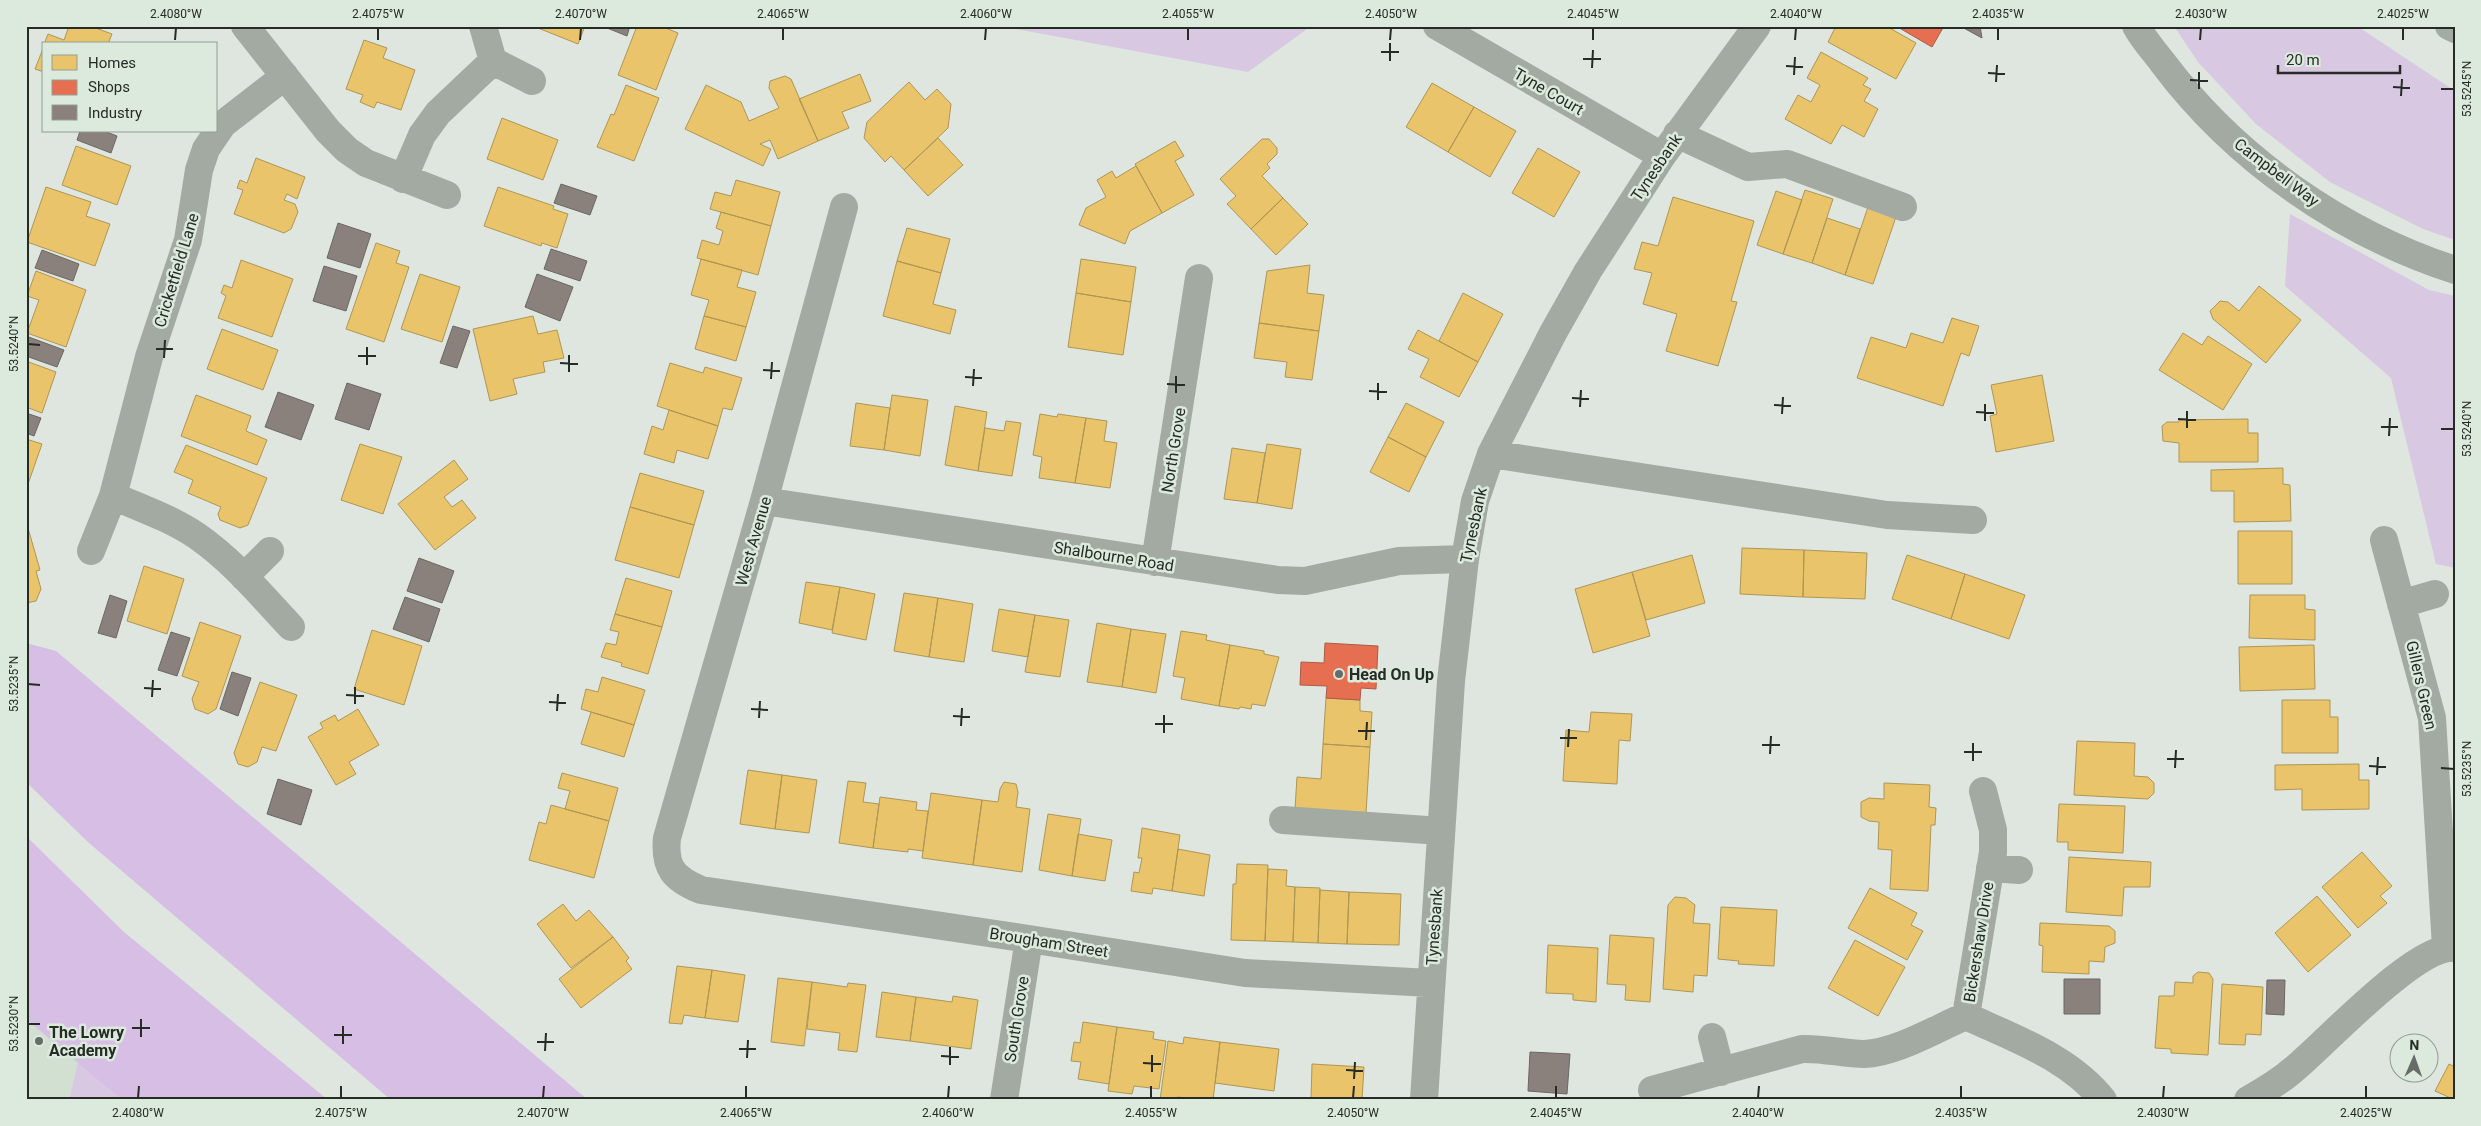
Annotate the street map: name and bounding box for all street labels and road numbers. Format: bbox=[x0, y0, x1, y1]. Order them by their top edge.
street label: Tyne Court bbox=[1511, 64, 1587, 119]
street label: Tynesbank bbox=[1627, 129, 1686, 204]
street label: Campbell Way bbox=[2230, 134, 2323, 211]
street label: Cricketfield Lane bbox=[150, 211, 203, 330]
street label: North Grove bbox=[1157, 406, 1190, 494]
street label: Tynesbank bbox=[1456, 485, 1491, 565]
street label: West Avenue bbox=[732, 494, 775, 588]
street label: Shalbourne Road bbox=[1053, 538, 1175, 575]
street label: Gillers Green bbox=[2402, 639, 2441, 731]
street label: Bickershaw Drive bbox=[1960, 880, 1997, 1004]
street label: Tynesbank bbox=[1422, 887, 1447, 966]
street label: Brougham Street bbox=[988, 924, 1110, 961]
street label: South Grove bbox=[1000, 975, 1033, 1063]

